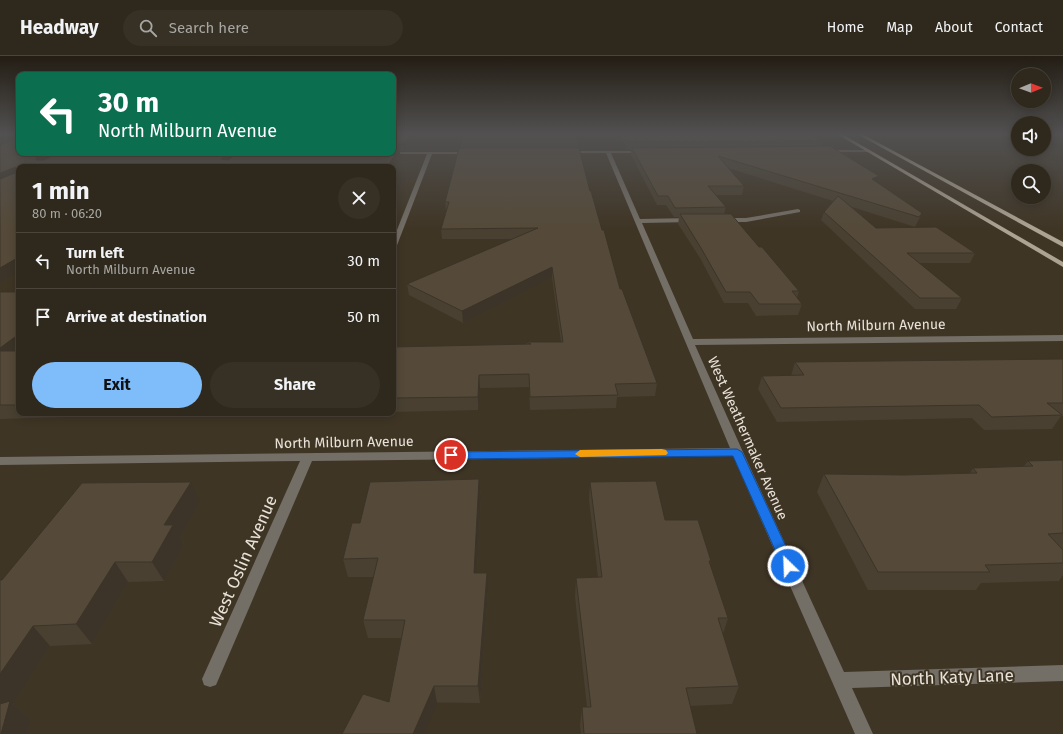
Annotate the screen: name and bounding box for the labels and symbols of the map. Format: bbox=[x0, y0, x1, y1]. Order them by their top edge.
north arrow bbox=[1011, 68, 1051, 108]
street label: North Milburn Avenue bbox=[806, 316, 946, 335]
street label: West Weathermaker Avenue bbox=[704, 354, 791, 523]
street label: North Milburn Avenue bbox=[274, 433, 414, 452]
pin bbox=[434, 438, 468, 472]
street label: West Oslin Avenue bbox=[205, 492, 282, 630]
position arrow bbox=[767, 545, 809, 587]
street label: North Katy Lane bbox=[890, 665, 1014, 690]

